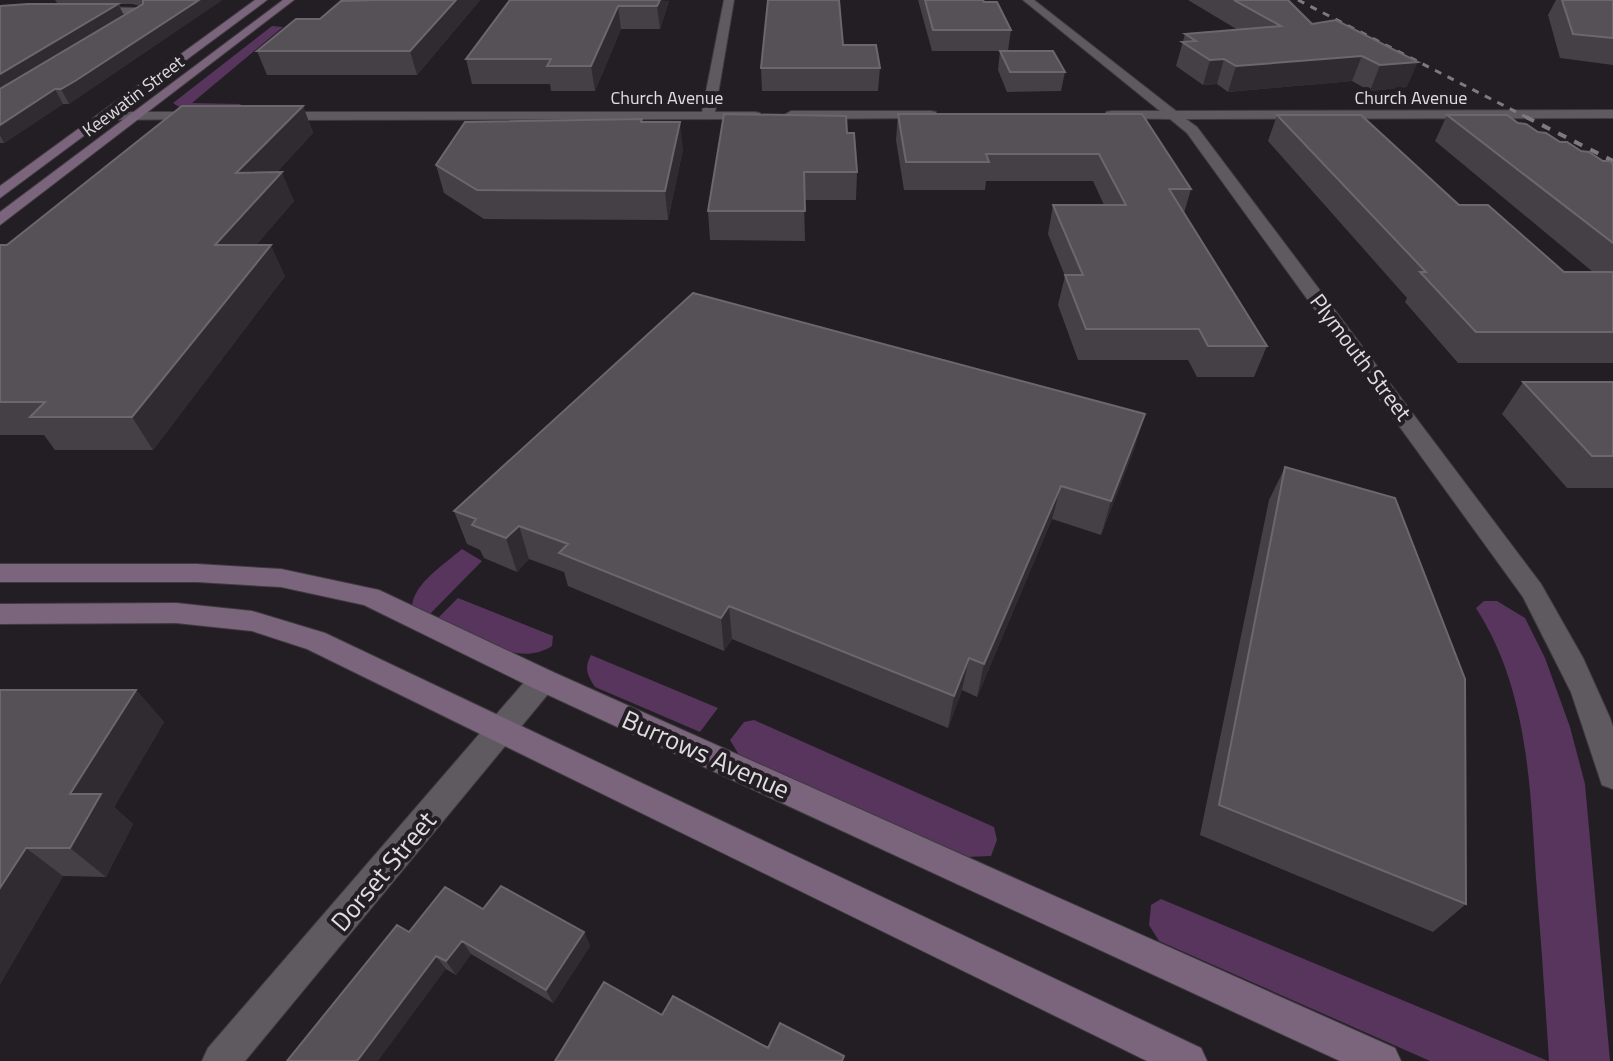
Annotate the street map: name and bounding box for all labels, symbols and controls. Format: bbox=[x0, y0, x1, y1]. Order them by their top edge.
street label: Keewatin Street bbox=[77, 48, 190, 143]
street label: Church Avenue bbox=[611, 84, 723, 111]
street label: Church Avenue bbox=[1355, 84, 1467, 111]
street label: Plymouth Street bbox=[1302, 286, 1420, 428]
street label: Burrows Avenue bbox=[616, 700, 796, 808]
street label: Dorset Street bbox=[321, 802, 445, 940]

